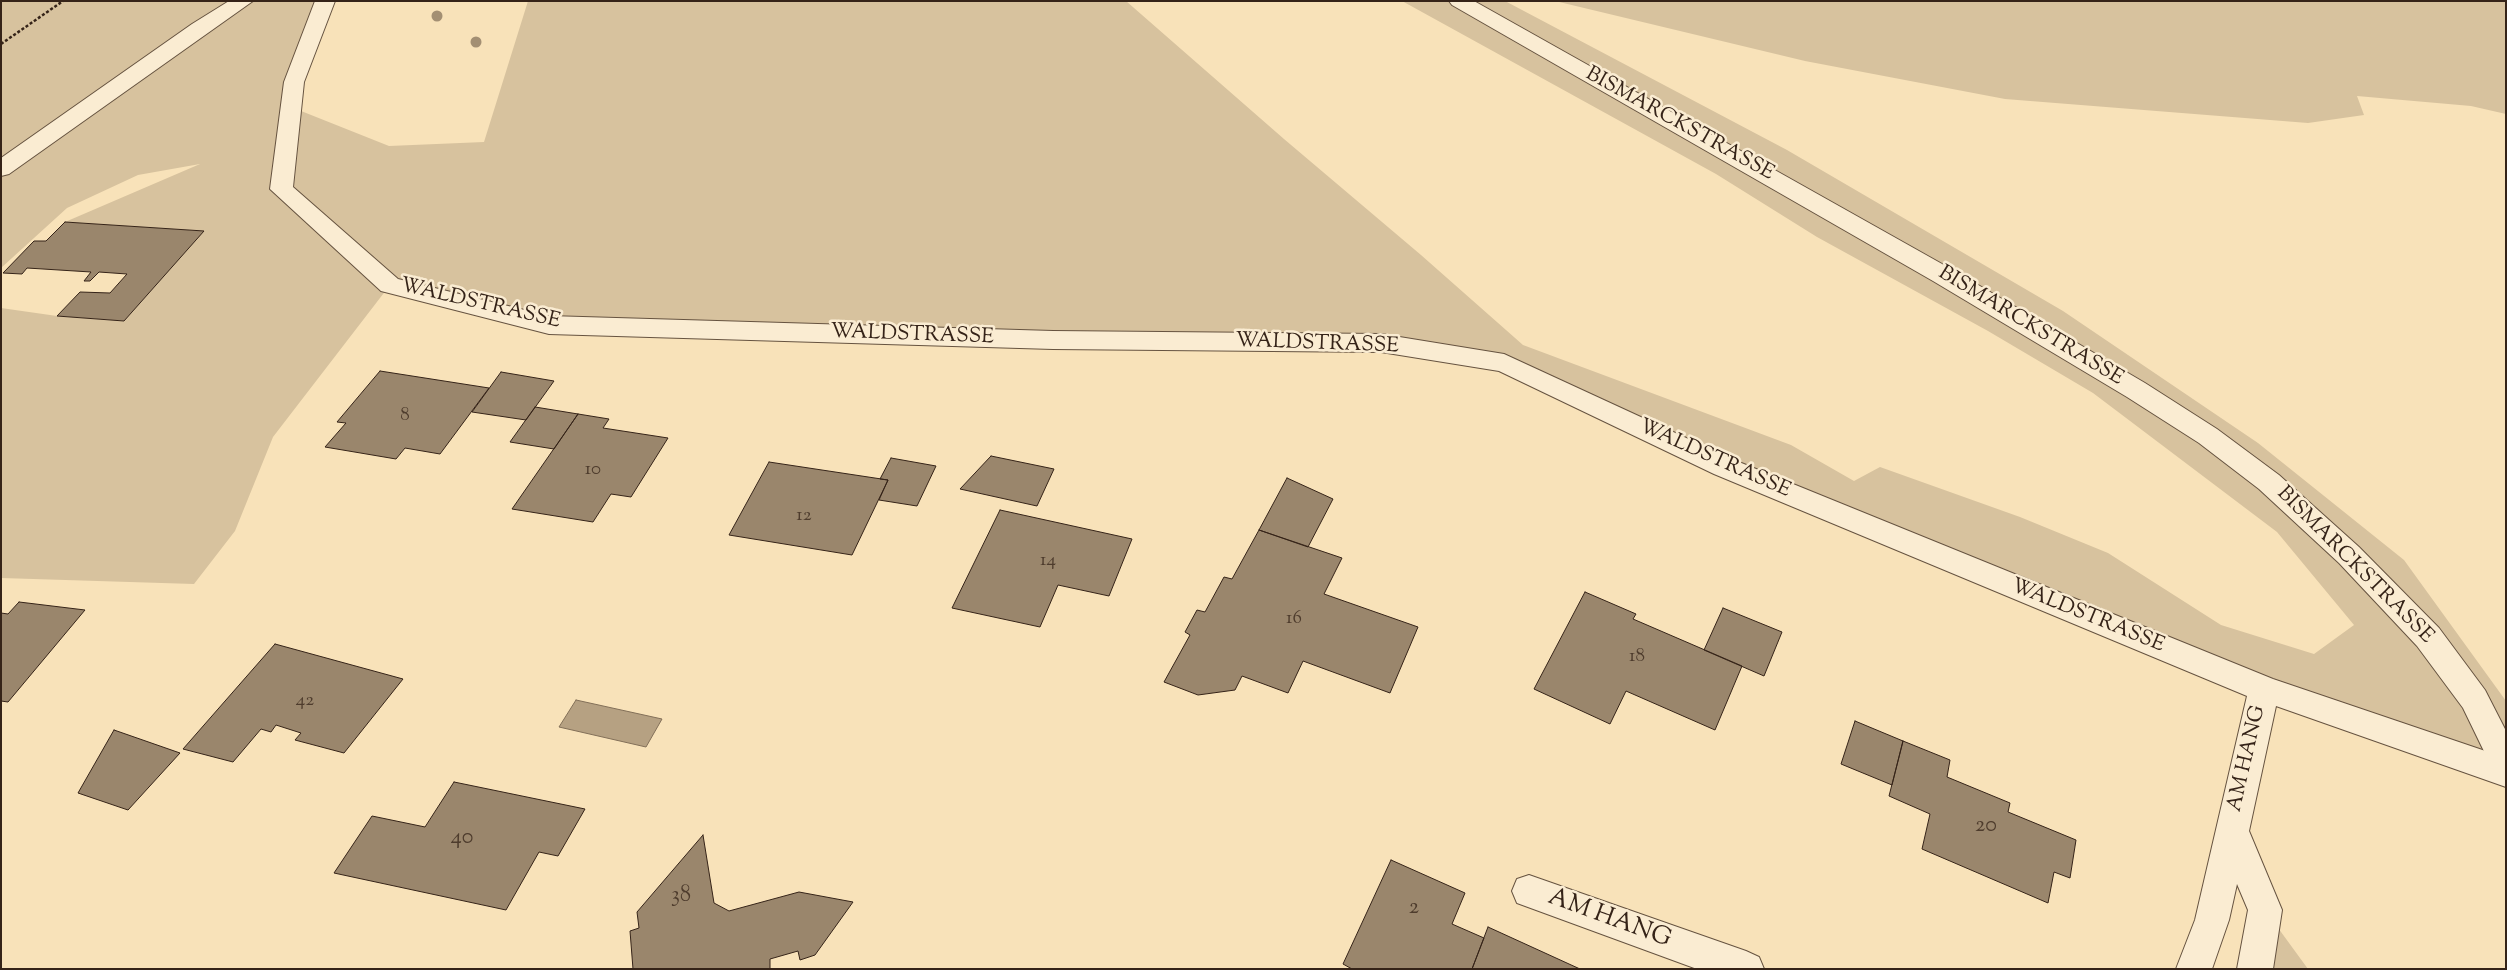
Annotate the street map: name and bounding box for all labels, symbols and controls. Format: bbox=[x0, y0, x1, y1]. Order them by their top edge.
street label: BISMARCKSTRASSE bbox=[1580, 63, 1778, 187]
street label: BISMARCKSTRASSE bbox=[1933, 262, 2127, 392]
street label: WALDSTRASSE bbox=[398, 274, 562, 336]
street label: WALDSTRASSE bbox=[830, 321, 994, 351]
street label: WALDSTRASSE bbox=[1235, 330, 1399, 360]
house number: 8 bbox=[400, 406, 410, 428]
street label: WALDSTRASSE bbox=[1634, 415, 1794, 505]
house number: 10 bbox=[585, 460, 601, 482]
street label: BISMARCKSTRASSE bbox=[2270, 482, 2438, 650]
house number: 12 bbox=[796, 506, 812, 528]
house number: 14 bbox=[1040, 551, 1056, 573]
street label: WALDSTRASSE bbox=[2006, 575, 2168, 659]
house number: 16 bbox=[1286, 609, 1302, 631]
house number: 18 bbox=[1629, 647, 1645, 669]
house number: 42 bbox=[296, 691, 314, 713]
street label: AM HANG bbox=[2224, 703, 2272, 815]
house number: 20 bbox=[1975, 814, 1997, 840]
house number: 40 bbox=[451, 826, 473, 852]
house number: 38 bbox=[671, 884, 691, 910]
street label: AM HANG bbox=[1543, 884, 1675, 956]
house number: 2 bbox=[1409, 896, 1419, 922]

